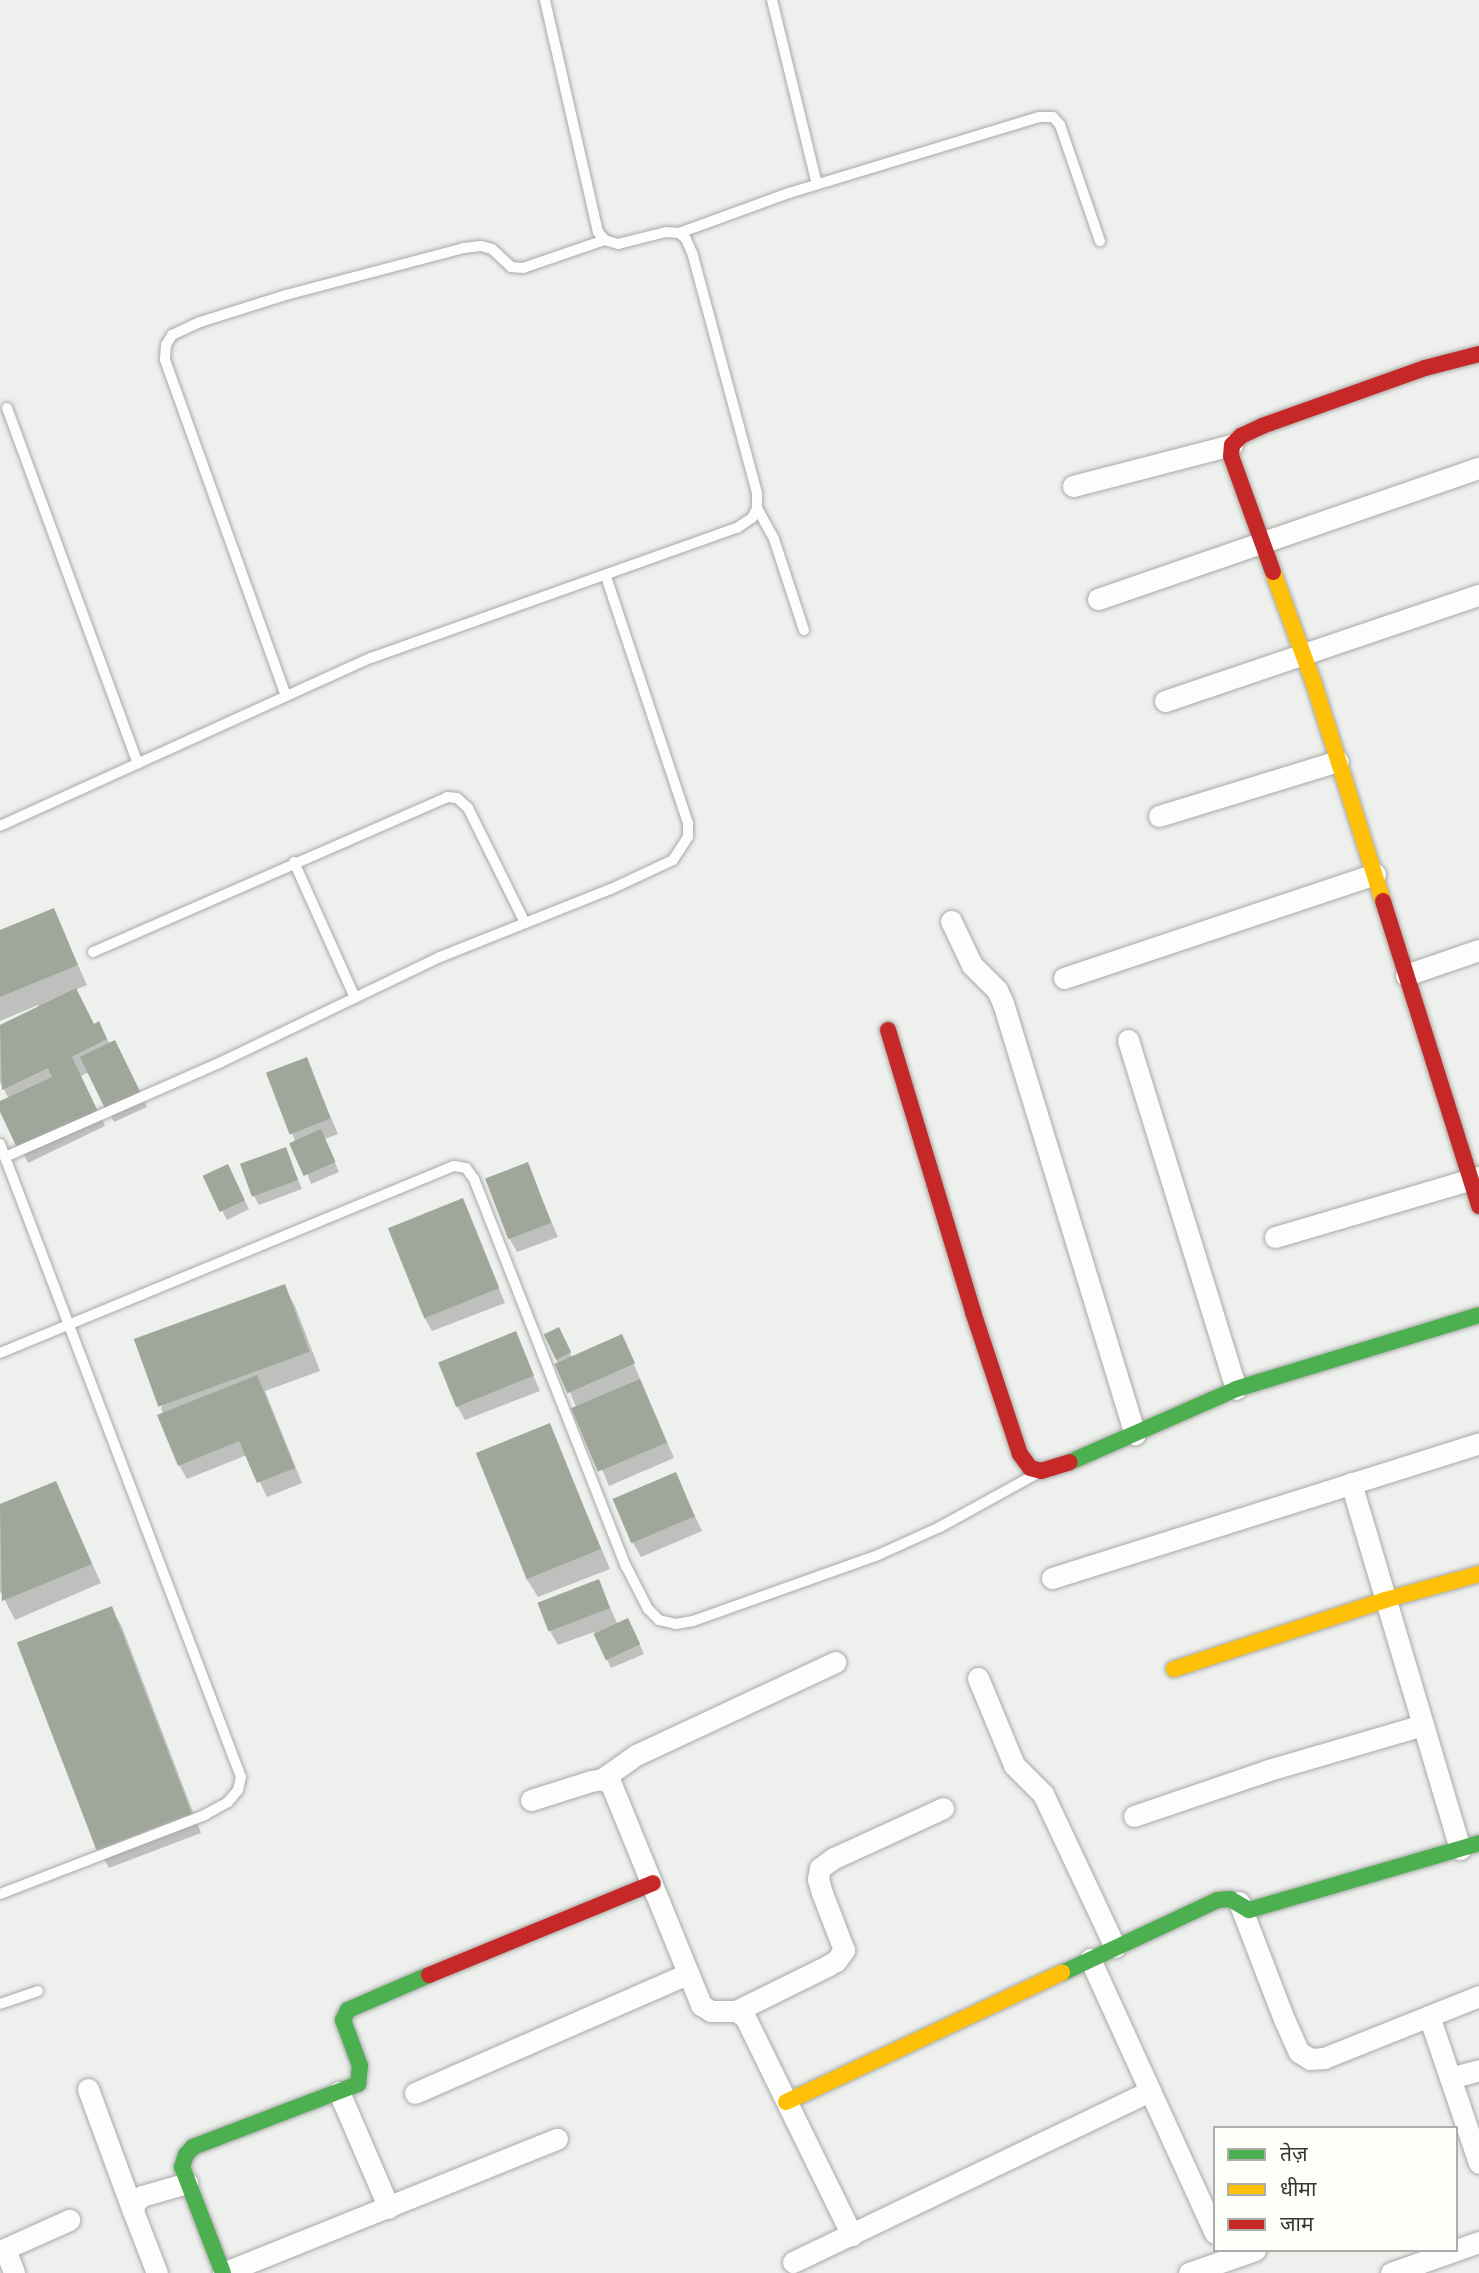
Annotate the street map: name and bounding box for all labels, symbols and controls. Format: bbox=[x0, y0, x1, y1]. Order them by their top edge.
legend bbox=[1213, 2126, 1458, 2252]
text: तेज़ bbox=[1280, 2140, 1308, 2167]
text: धीमा bbox=[1280, 2175, 1316, 2202]
text: जाम bbox=[1280, 2210, 1314, 2237]

